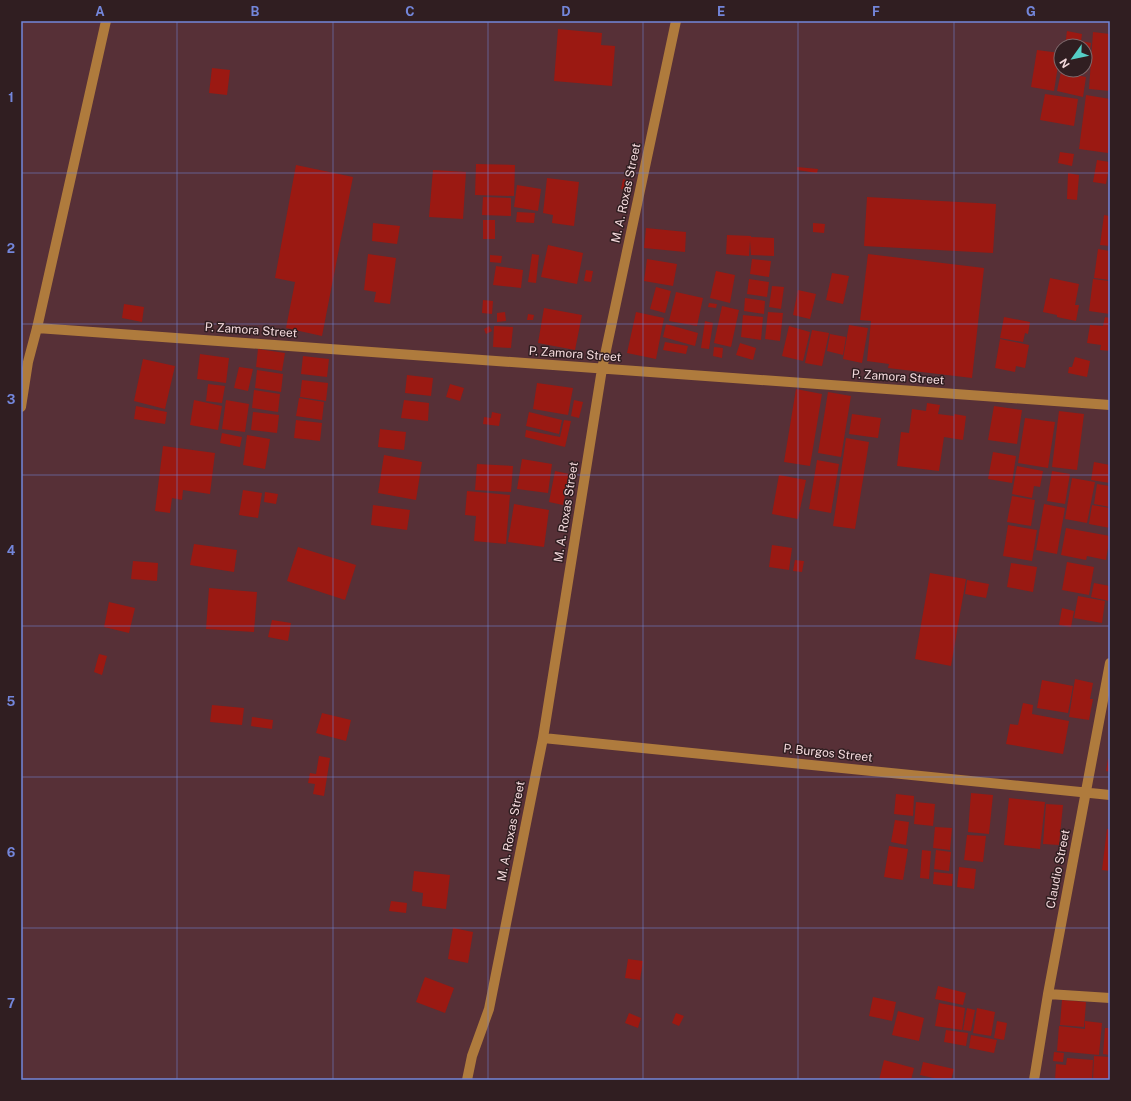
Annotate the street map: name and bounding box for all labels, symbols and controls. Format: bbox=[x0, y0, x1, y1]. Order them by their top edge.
text: A bbox=[95, 4, 105, 19]
text: B bbox=[251, 4, 260, 19]
text: C bbox=[405, 4, 415, 19]
text: D bbox=[561, 4, 571, 19]
text: E bbox=[717, 4, 725, 19]
text: F bbox=[872, 4, 880, 19]
text: G bbox=[1026, 4, 1036, 19]
north arrow bbox=[1053, 38, 1093, 78]
text: N bbox=[1057, 57, 1072, 70]
text: 1 bbox=[8, 90, 14, 105]
street label: M. A. Roxas Street bbox=[609, 142, 643, 244]
text: 2 bbox=[7, 241, 15, 256]
street label: P. Zamora Street bbox=[204, 320, 298, 340]
street label: P. Zamora Street bbox=[528, 344, 622, 364]
street label: P. Zamora Street bbox=[851, 367, 945, 387]
text: 3 bbox=[7, 392, 16, 407]
street label: M. A. Roxas Street bbox=[551, 460, 581, 563]
text: 4 bbox=[7, 543, 16, 558]
text: 5 bbox=[7, 694, 16, 709]
street label: P. Burgos Street bbox=[783, 741, 874, 765]
street label: M. A. Roxas Street bbox=[494, 779, 528, 882]
street label: Claudio Street bbox=[1043, 828, 1073, 910]
text: 6 bbox=[7, 845, 16, 860]
text: 7 bbox=[7, 996, 15, 1011]

